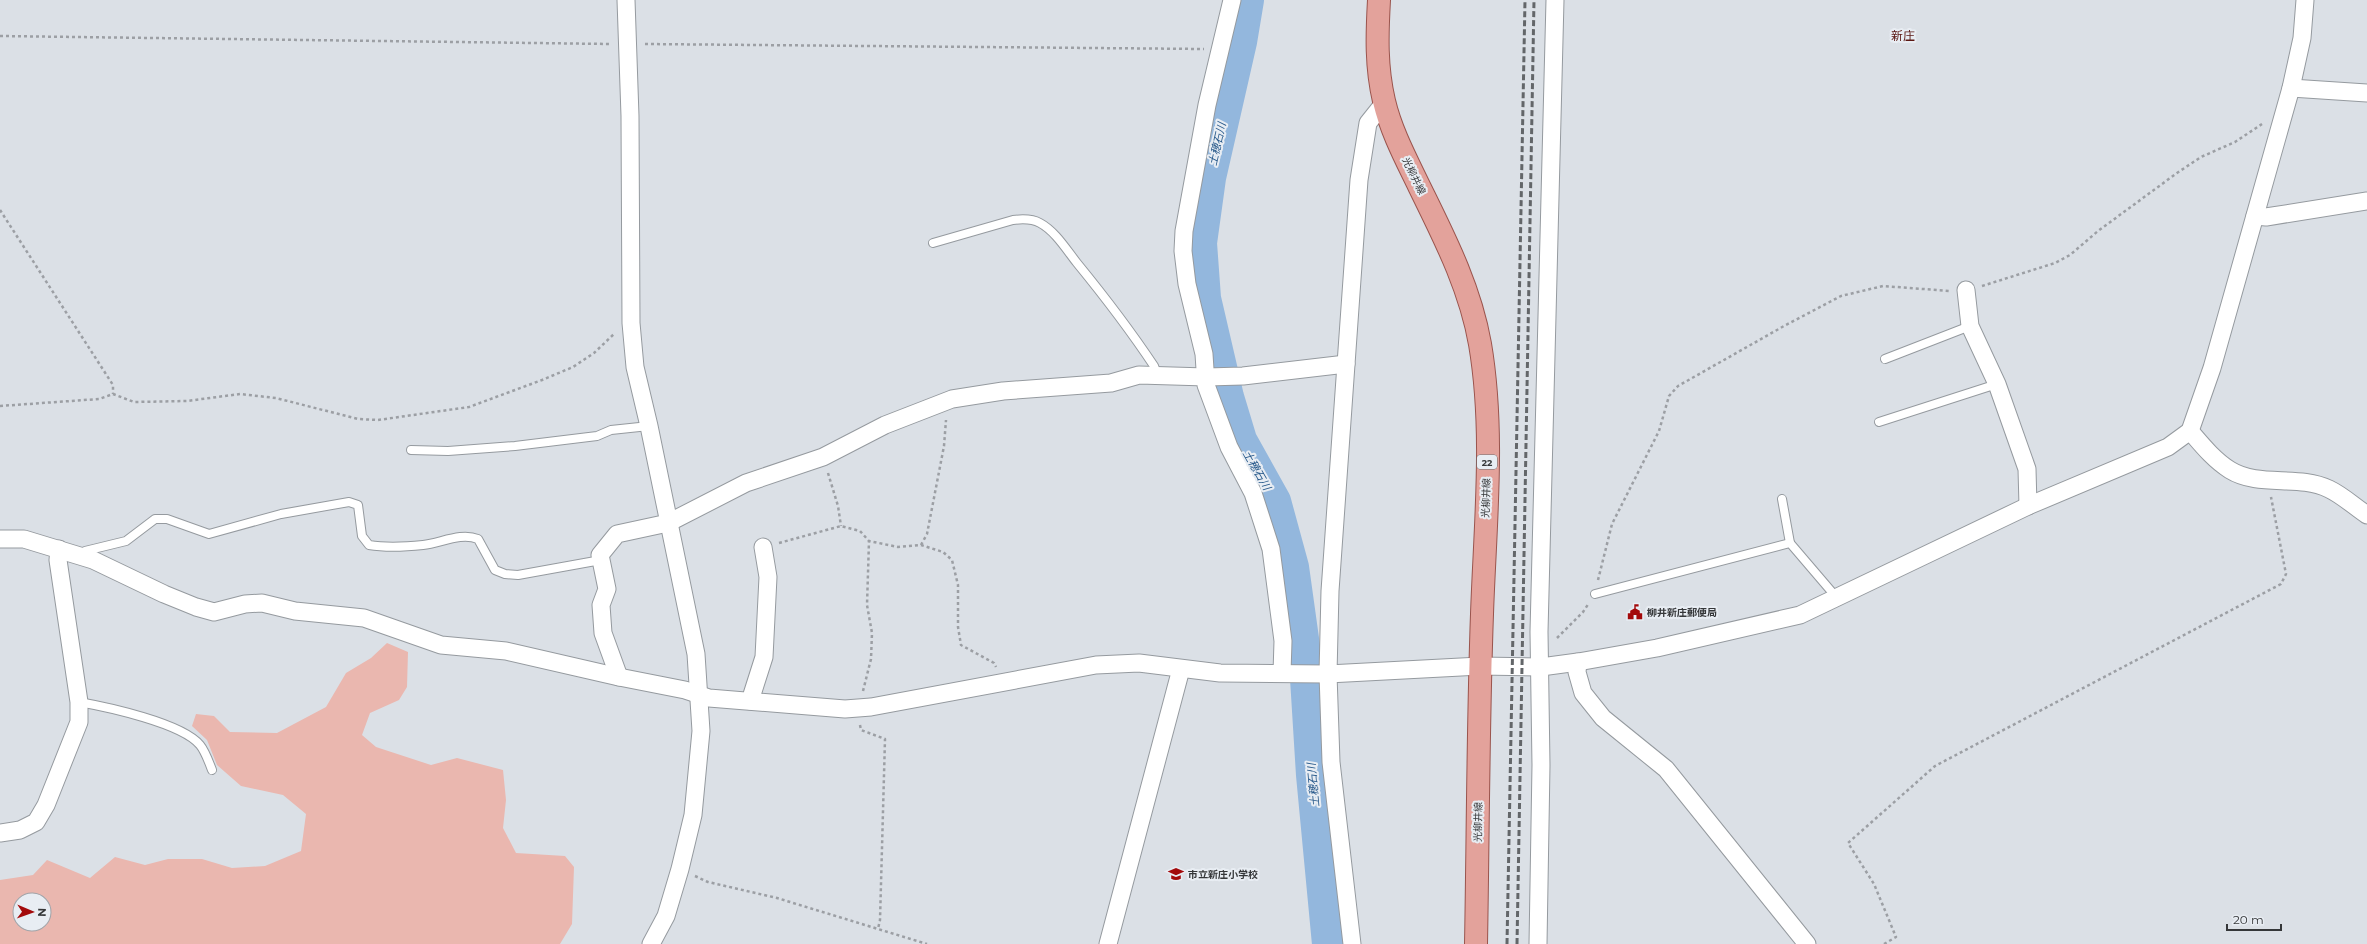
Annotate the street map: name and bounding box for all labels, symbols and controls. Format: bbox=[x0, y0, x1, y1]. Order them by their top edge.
district label: 新庄 bbox=[1891, 28, 1915, 43]
water label: 土穂石川 bbox=[1205, 120, 1229, 167]
street label: 光柳井線 bbox=[1399, 155, 1429, 197]
water label: 土穂石川 bbox=[1240, 447, 1275, 493]
road number: 22 bbox=[1477, 455, 1497, 469]
street label: 光柳井線 bbox=[1479, 478, 1493, 518]
public building icon: 柳井新庄郵便局 bbox=[1626, 603, 1644, 621]
place label: 柳井新庄郵便局 bbox=[1646, 606, 1717, 619]
water label: 土穂石川 bbox=[1304, 761, 1322, 808]
street label: 光柳井線 bbox=[1471, 802, 1485, 842]
school or university icon: 市立新庄小学校 bbox=[1167, 865, 1185, 883]
place label: 市立新庄小学校 bbox=[1188, 868, 1258, 881]
north arrow bbox=[12, 892, 52, 932]
scale bar bbox=[2227, 906, 2281, 932]
text: N bbox=[35, 908, 49, 917]
text: 20 m bbox=[2233, 912, 2264, 927]

